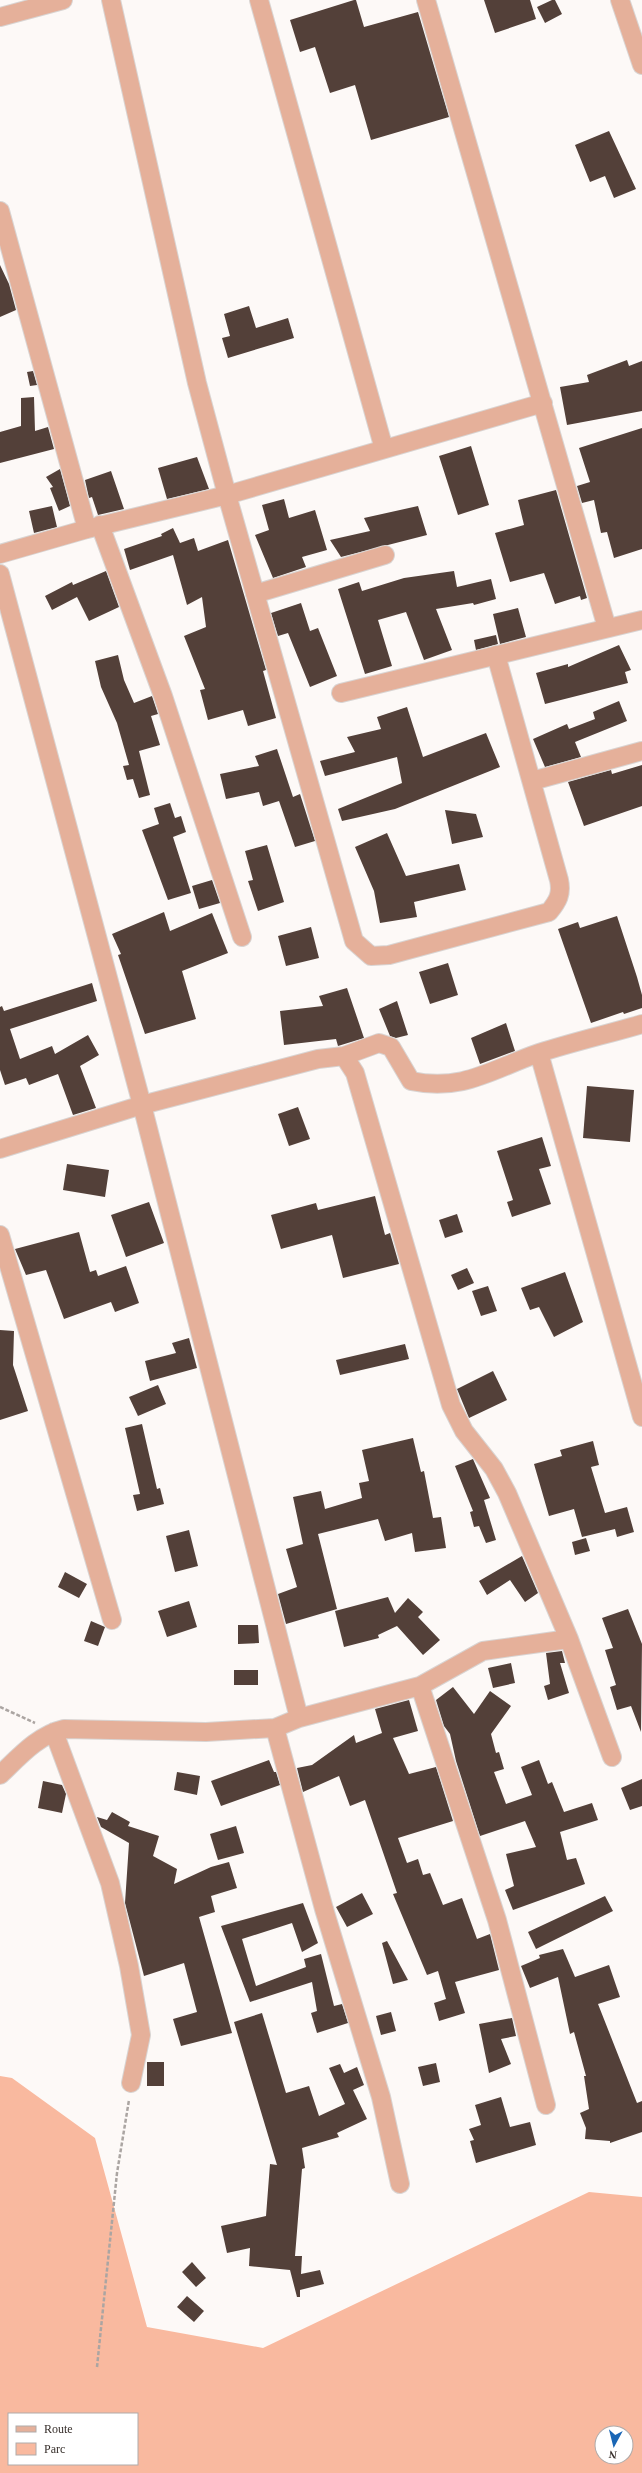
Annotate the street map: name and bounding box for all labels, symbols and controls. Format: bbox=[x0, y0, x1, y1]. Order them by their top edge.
legend bbox=[8, 2413, 138, 2465]
text: Route bbox=[44, 2422, 73, 2436]
north arrow bbox=[594, 2425, 634, 2465]
text: Parc bbox=[44, 2442, 65, 2456]
text: N bbox=[608, 2448, 617, 2461]

